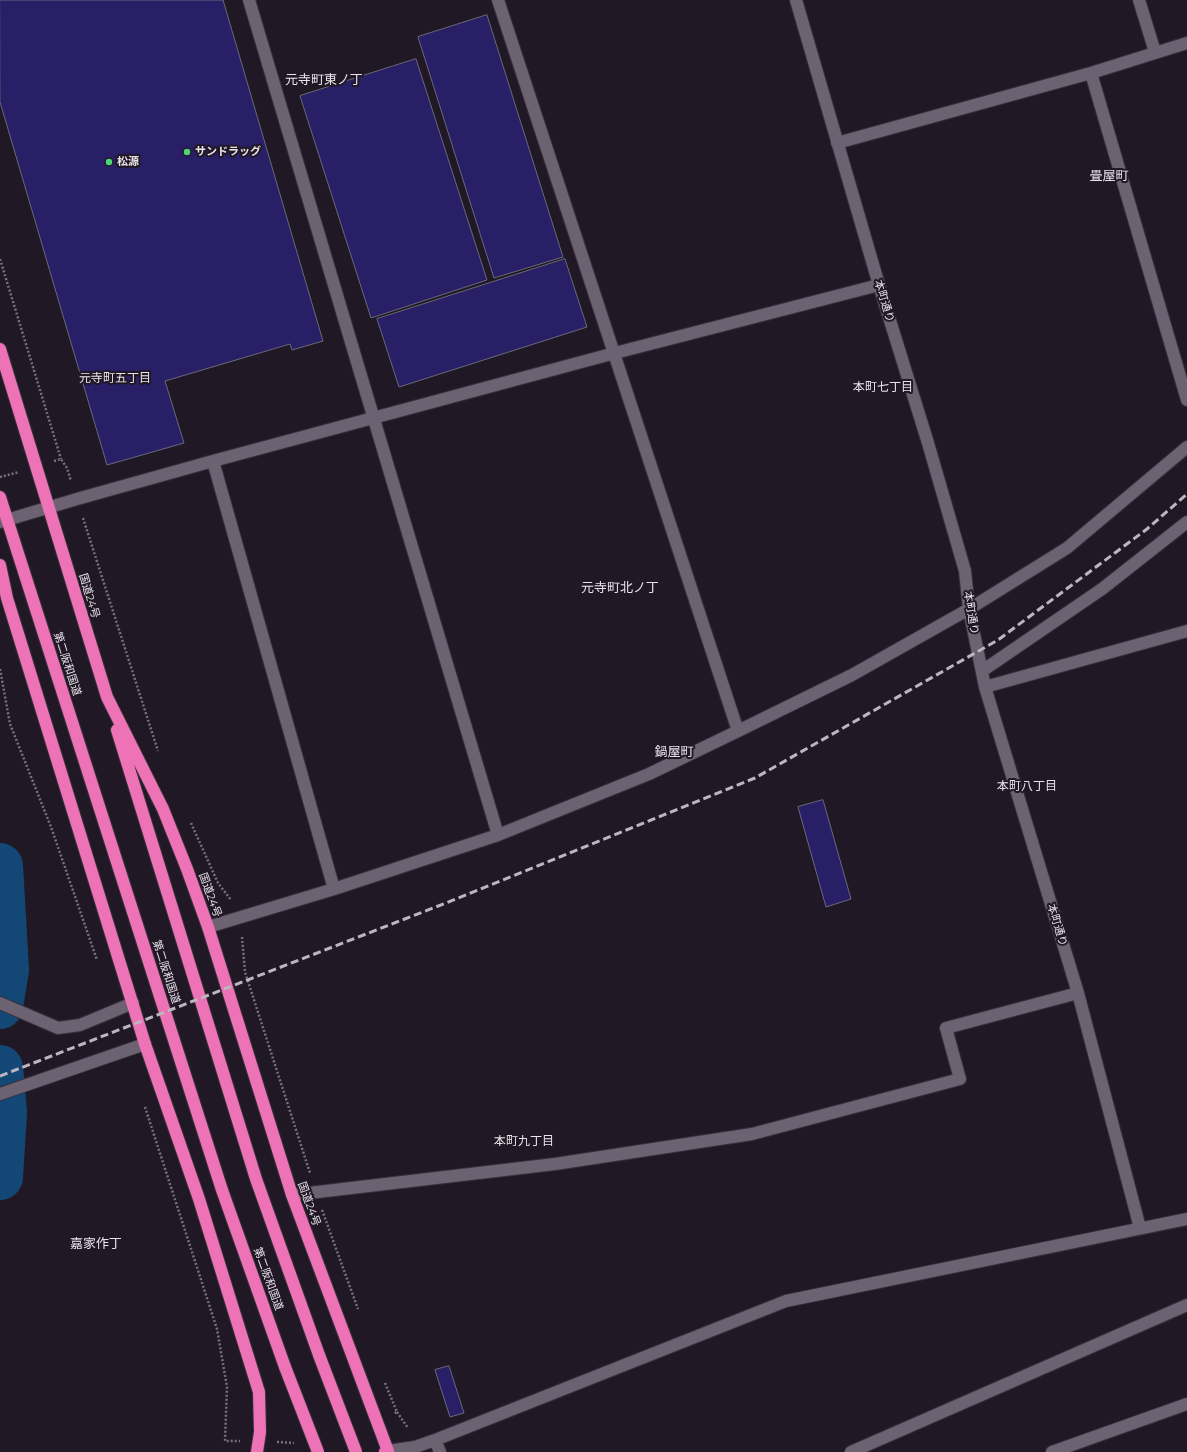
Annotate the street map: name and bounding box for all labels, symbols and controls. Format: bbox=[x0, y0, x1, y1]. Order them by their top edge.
district label: 元寺町東ノ丁 bbox=[285, 72, 363, 88]
place label: サンドラッグ bbox=[195, 145, 261, 159]
marker: サンドラッグ bbox=[182, 147, 192, 157]
place label: 松源 bbox=[117, 155, 139, 169]
marker: 松源 bbox=[104, 157, 114, 167]
district label: 畳屋町 bbox=[1090, 168, 1128, 184]
street label: 本町通り bbox=[871, 278, 897, 324]
district label: 元寺町五丁目 bbox=[79, 371, 151, 385]
district label: 本町七丁目 bbox=[853, 380, 913, 394]
street label: 国道24号 bbox=[76, 572, 102, 620]
district label: 元寺町北ノ丁 bbox=[581, 580, 659, 596]
street label: 本町通り bbox=[961, 590, 981, 636]
street label: 第二阪和国道 bbox=[51, 631, 83, 697]
district label: 鍋屋町 bbox=[655, 744, 693, 760]
district label: 本町八丁目 bbox=[997, 779, 1057, 793]
street label: 国道24号 bbox=[196, 871, 224, 919]
street label: 本町通り bbox=[1044, 902, 1070, 948]
street label: 第二阪和国道 bbox=[150, 939, 182, 1005]
district label: 本町九丁目 bbox=[494, 1134, 554, 1148]
street label: 国道24号 bbox=[295, 1180, 323, 1228]
district label: 嘉家作丁 bbox=[70, 1236, 122, 1252]
street label: 第二阪和国道 bbox=[251, 1246, 285, 1312]

